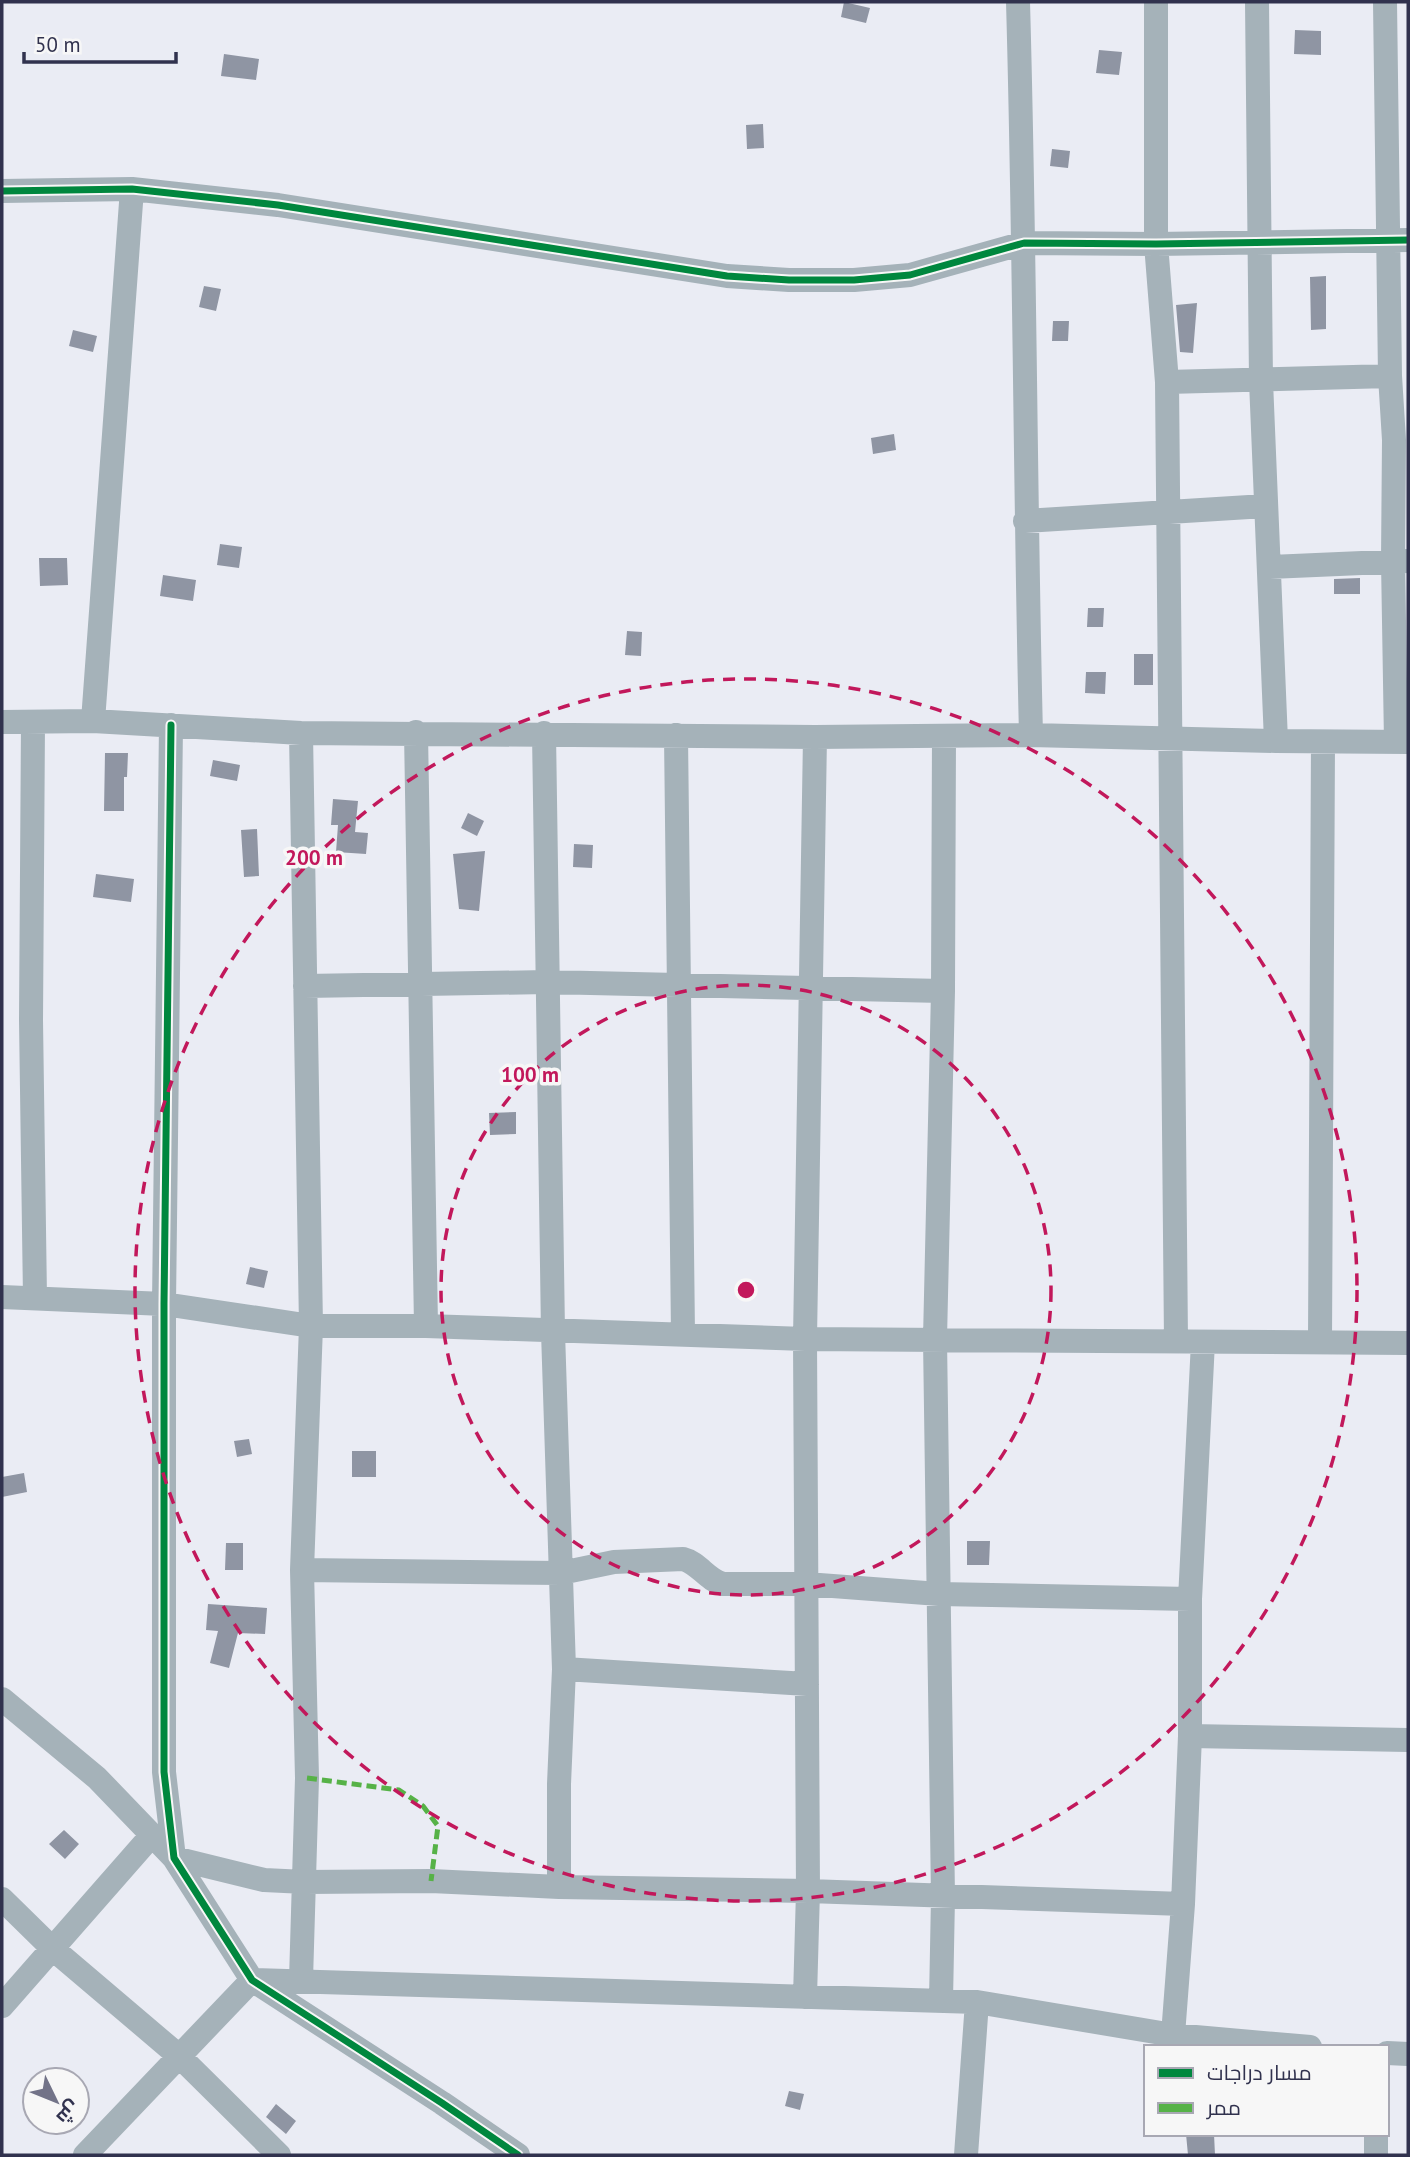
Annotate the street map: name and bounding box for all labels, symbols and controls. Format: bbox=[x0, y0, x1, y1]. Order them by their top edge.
scale bar bbox=[24, 21, 177, 65]
text: 50 m bbox=[35, 31, 81, 58]
text: 200 m bbox=[285, 844, 343, 871]
text: 100 m bbox=[501, 1061, 559, 1088]
centre of rings bbox=[734, 1278, 758, 1302]
legend bbox=[1144, 2045, 1389, 2136]
text: مسار دراجات bbox=[1207, 2059, 1312, 2086]
north arrow bbox=[21, 2066, 91, 2136]
text: ممر bbox=[1206, 2094, 1241, 2121]
text: ش bbox=[51, 2095, 86, 2130]

